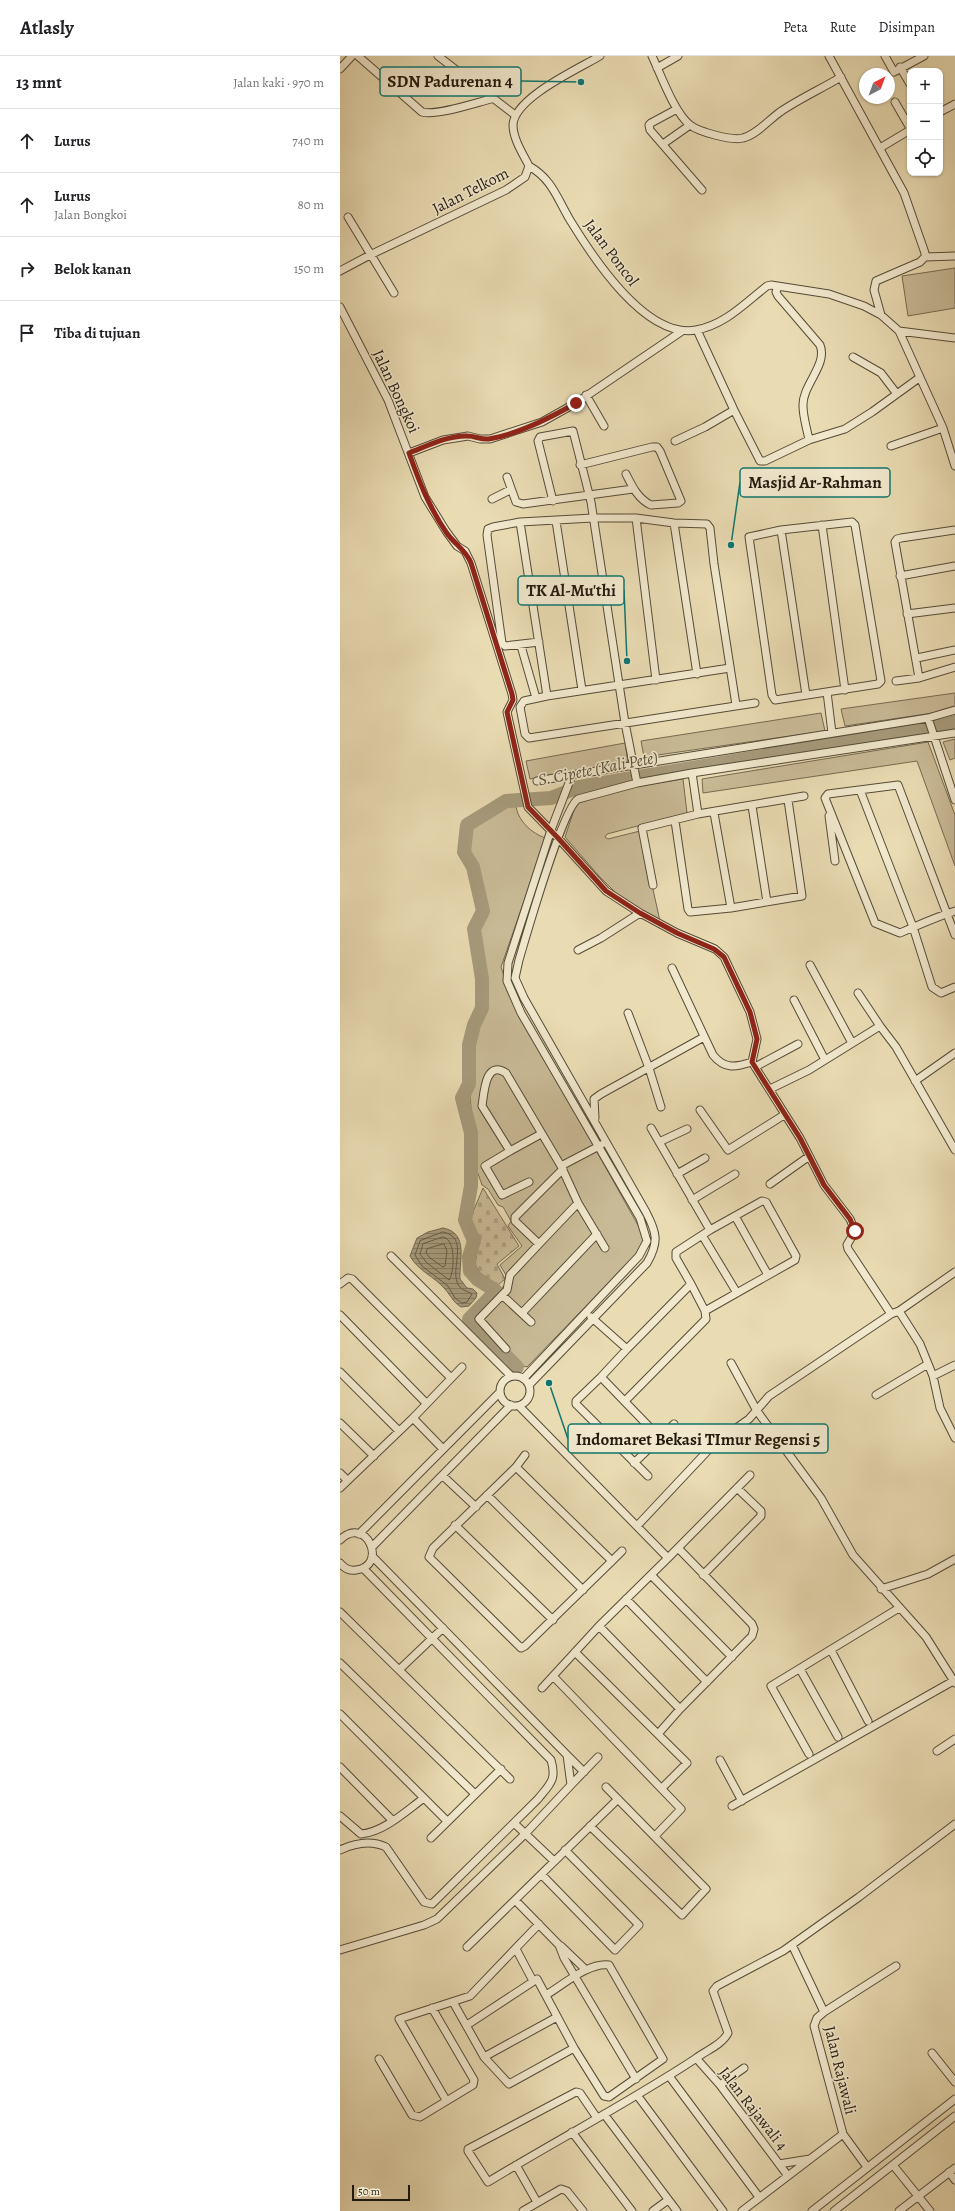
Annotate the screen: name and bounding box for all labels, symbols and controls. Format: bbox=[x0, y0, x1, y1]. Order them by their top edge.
text: Atlasly bbox=[20, 15, 74, 41]
text: Peta bbox=[783, 18, 808, 37]
text: Rute bbox=[830, 18, 856, 37]
text: Disimpan bbox=[878, 18, 935, 37]
callout: SDN Padurenan 4 bbox=[380, 67, 521, 96]
north arrow bbox=[859, 68, 895, 104]
map controls bbox=[907, 68, 943, 176]
button: + bbox=[907, 68, 943, 104]
text: SDN Padurenan 4 bbox=[387, 70, 513, 93]
text: 13 mnt bbox=[16, 71, 62, 94]
text: Jalan kaki · 970 m bbox=[233, 74, 324, 91]
button: − bbox=[907, 104, 943, 140]
icon: ahead bbox=[16, 130, 38, 152]
text: Lurus bbox=[54, 131, 91, 151]
text: 740 m bbox=[292, 132, 324, 149]
button: locate bbox=[907, 140, 943, 176]
street label: Jalan Telkom bbox=[428, 162, 513, 220]
text: Lurus bbox=[54, 186, 91, 206]
icon: ahead bbox=[16, 194, 38, 216]
text: 80 m bbox=[297, 196, 324, 213]
text: Jalan Bongkoi bbox=[54, 206, 127, 223]
street label: Jalan Poncol bbox=[579, 215, 644, 291]
icon: right bbox=[16, 258, 38, 280]
text: Belok kanan bbox=[54, 259, 131, 279]
text: 150 m bbox=[294, 260, 324, 277]
icon: arrive bbox=[16, 322, 38, 344]
text: Tiba di tujuan bbox=[54, 323, 140, 343]
street label: Jalan Bongkoi bbox=[367, 346, 425, 437]
route end bbox=[567, 394, 585, 412]
callout: Masjid Ar-Rahman bbox=[740, 468, 890, 497]
text: Masjid Ar-Rahman bbox=[748, 471, 882, 494]
callout: TK Al-Mu'thi bbox=[518, 576, 624, 605]
text: TK Al-Mu'thi bbox=[526, 579, 616, 602]
water label: S. Cipete (Kali Pete) bbox=[536, 746, 660, 791]
route start bbox=[846, 1222, 864, 1240]
callout: Indomaret Bekasi TImur Regensi 5 bbox=[568, 1424, 828, 1453]
text: Indomaret Bekasi TImur Regensi 5 bbox=[576, 1428, 820, 1451]
street label: Jalan Rajawali bbox=[818, 2024, 862, 2117]
street label: Jalan Rajawali 4 bbox=[713, 2062, 793, 2155]
scale bar bbox=[352, 2183, 410, 2202]
text: 50 m bbox=[358, 2184, 380, 2199]

